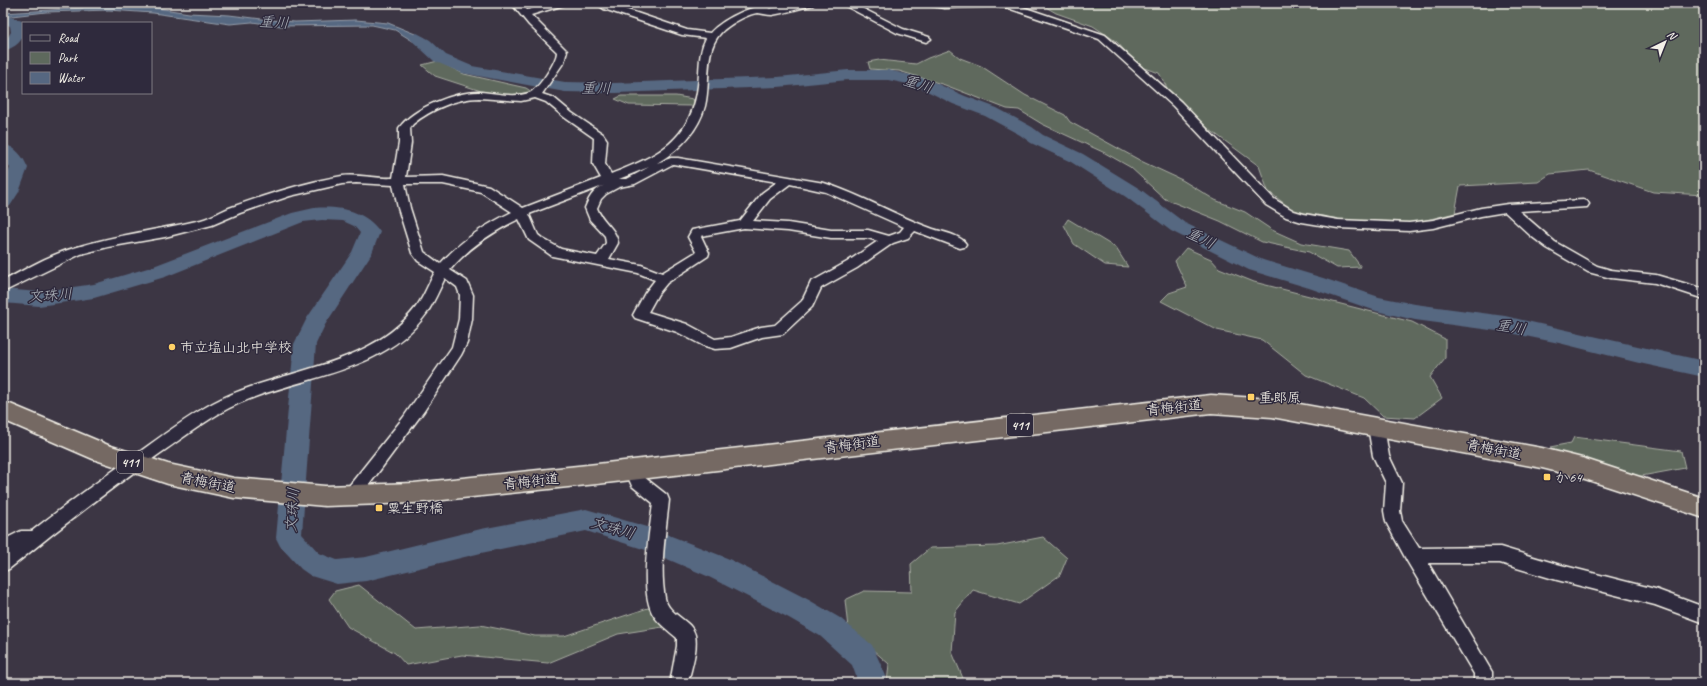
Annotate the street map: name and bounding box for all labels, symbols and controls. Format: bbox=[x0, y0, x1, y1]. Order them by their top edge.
water label: 重川 bbox=[258, 12, 290, 33]
legend bbox=[22, 22, 152, 94]
north arrow bbox=[1645, 22, 1685, 62]
text: N bbox=[1665, 27, 1681, 44]
text: Road bbox=[58, 30, 80, 46]
text: Park bbox=[58, 50, 79, 66]
text: Water bbox=[58, 70, 86, 86]
water label: 重川 bbox=[901, 71, 935, 98]
water label: 重川 bbox=[581, 79, 611, 98]
water label: 重川 bbox=[1183, 223, 1218, 254]
water label: 文珠川 bbox=[27, 284, 73, 307]
water label: 重川 bbox=[1494, 316, 1527, 339]
place label: 市立塩山北中学校 bbox=[180, 339, 292, 356]
marker: 市立塩山北中学校 bbox=[167, 342, 177, 352]
place label: 重郎原 bbox=[1259, 389, 1301, 406]
marker: 重郎原 bbox=[1246, 392, 1256, 402]
street label: 青梅街道 bbox=[1145, 396, 1203, 419]
road number: 411 bbox=[1007, 414, 1033, 436]
street label: 青梅街道 bbox=[823, 433, 881, 456]
street label: 青梅街道 bbox=[1465, 436, 1523, 463]
road number: 411 bbox=[117, 451, 143, 473]
street label: 青梅街道 bbox=[179, 469, 237, 496]
place label: か64 bbox=[1555, 469, 1583, 486]
street label: 青梅街道 bbox=[502, 470, 560, 493]
marker: か64 bbox=[1542, 472, 1552, 482]
water label: 文珠川 bbox=[281, 487, 304, 533]
place label: 粟生野橋 bbox=[387, 500, 443, 517]
marker: 粟生野橋 bbox=[374, 503, 384, 513]
water label: 文珠川 bbox=[589, 513, 637, 544]

